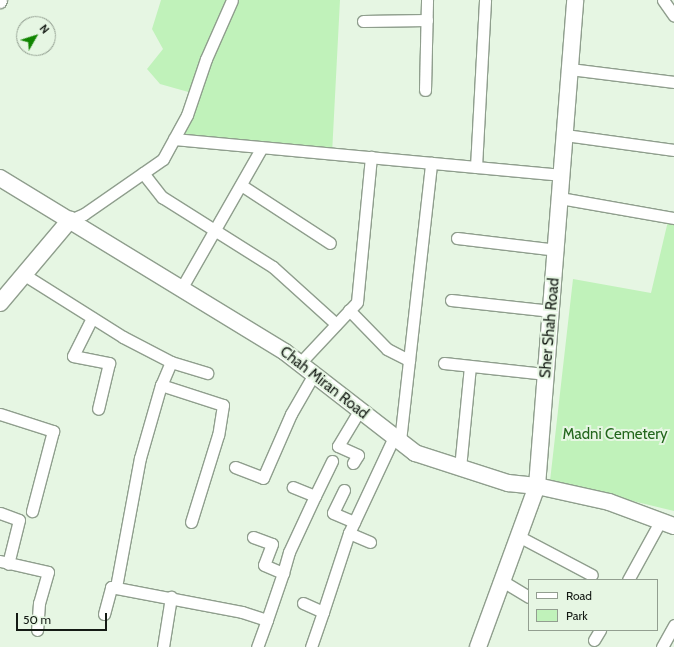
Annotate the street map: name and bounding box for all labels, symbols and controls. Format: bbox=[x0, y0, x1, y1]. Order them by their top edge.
north arrow bbox=[16, 16, 56, 56]
text: N bbox=[37, 22, 52, 37]
street label: Sher Shah Road bbox=[537, 277, 563, 379]
street label: Chah Miran Road bbox=[276, 343, 372, 423]
park label: Madni Cemetery bbox=[562, 426, 668, 444]
legend bbox=[528, 579, 658, 631]
text: Road bbox=[566, 588, 592, 603]
scale bar bbox=[18, 605, 109, 631]
text: Park bbox=[566, 608, 588, 623]
text: 50 m bbox=[23, 612, 51, 627]

